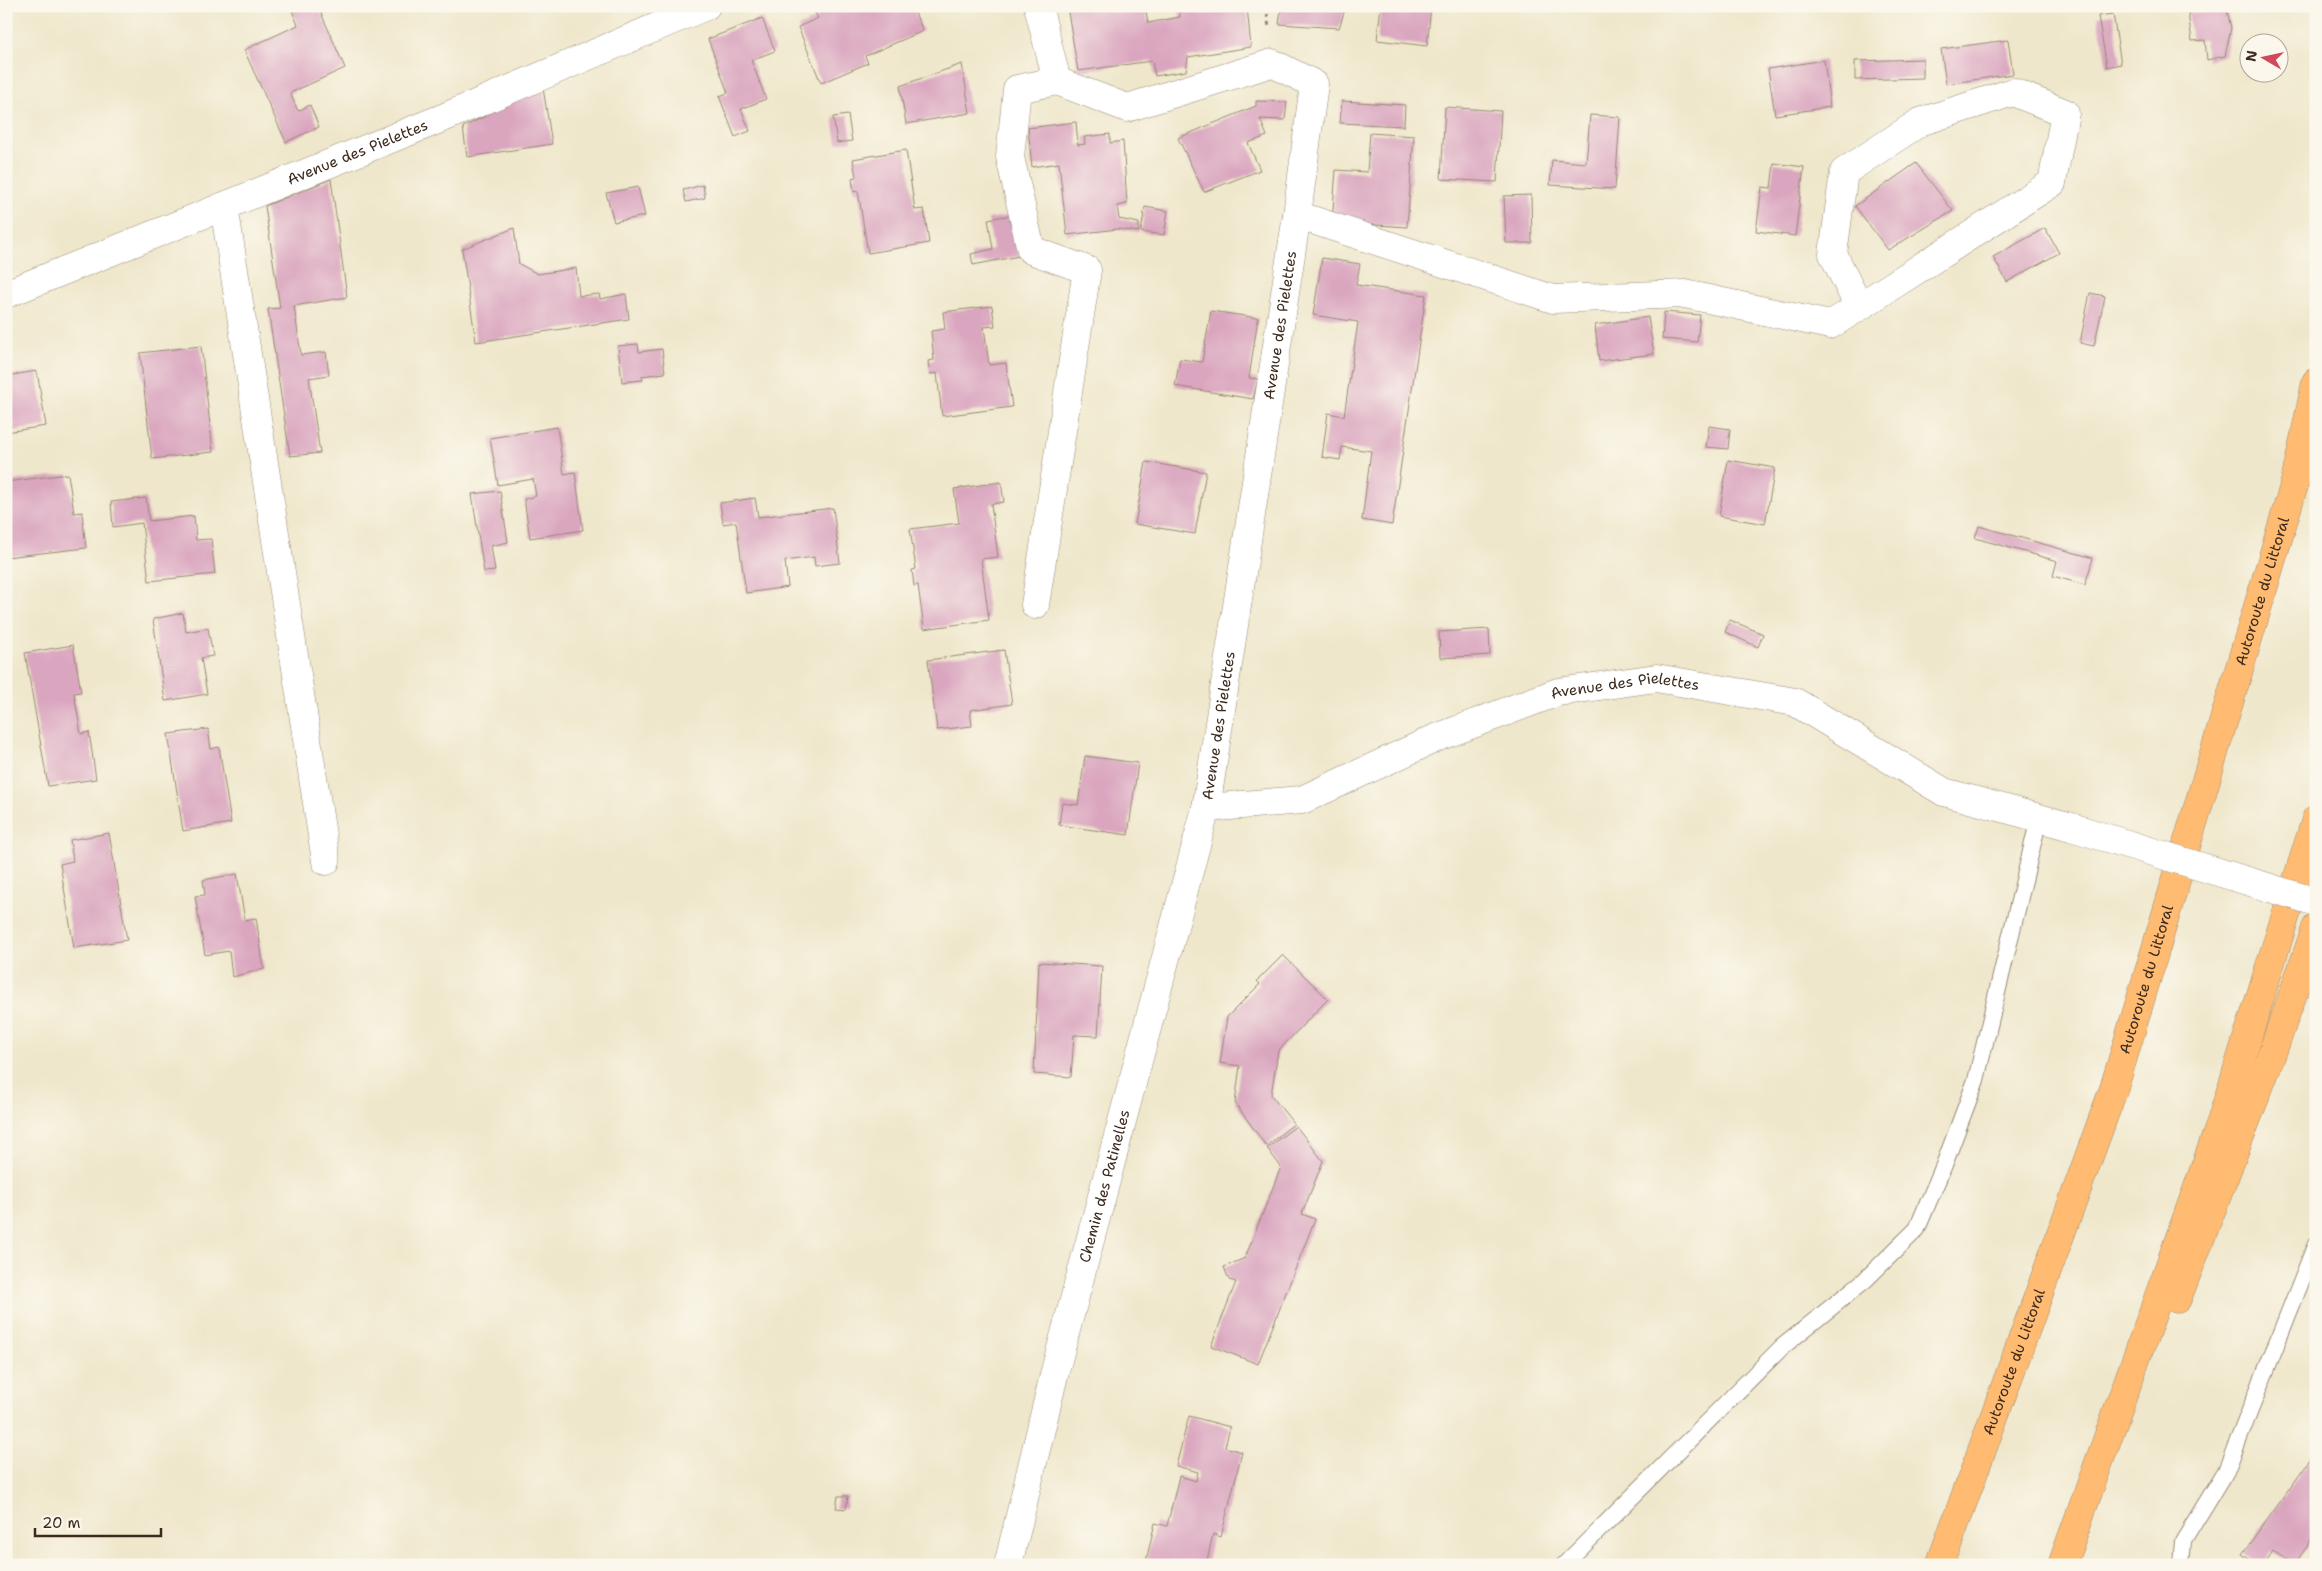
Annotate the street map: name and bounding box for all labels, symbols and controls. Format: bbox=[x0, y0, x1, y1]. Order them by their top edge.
north arrow bbox=[2240, 32, 2290, 82]
text: N bbox=[2241, 49, 2261, 63]
street label: Avenue des Pielettes bbox=[284, 115, 431, 190]
street label: Avenue des Pielettes bbox=[1259, 249, 1301, 401]
street label: Autoroute du Littoral bbox=[2231, 514, 2294, 668]
street label: Avenue des Pielettes bbox=[1197, 650, 1240, 801]
street label: Avenue des Pielettes bbox=[1548, 668, 1701, 704]
street label: Autoroute du Littoral bbox=[2115, 902, 2178, 1056]
street label: Chemin des Patinelles bbox=[1075, 1108, 1135, 1265]
street label: Autoroute du Littoral bbox=[1978, 1286, 2050, 1438]
scale bar bbox=[35, 1506, 161, 1538]
text: 20 m bbox=[42, 1513, 81, 1533]

